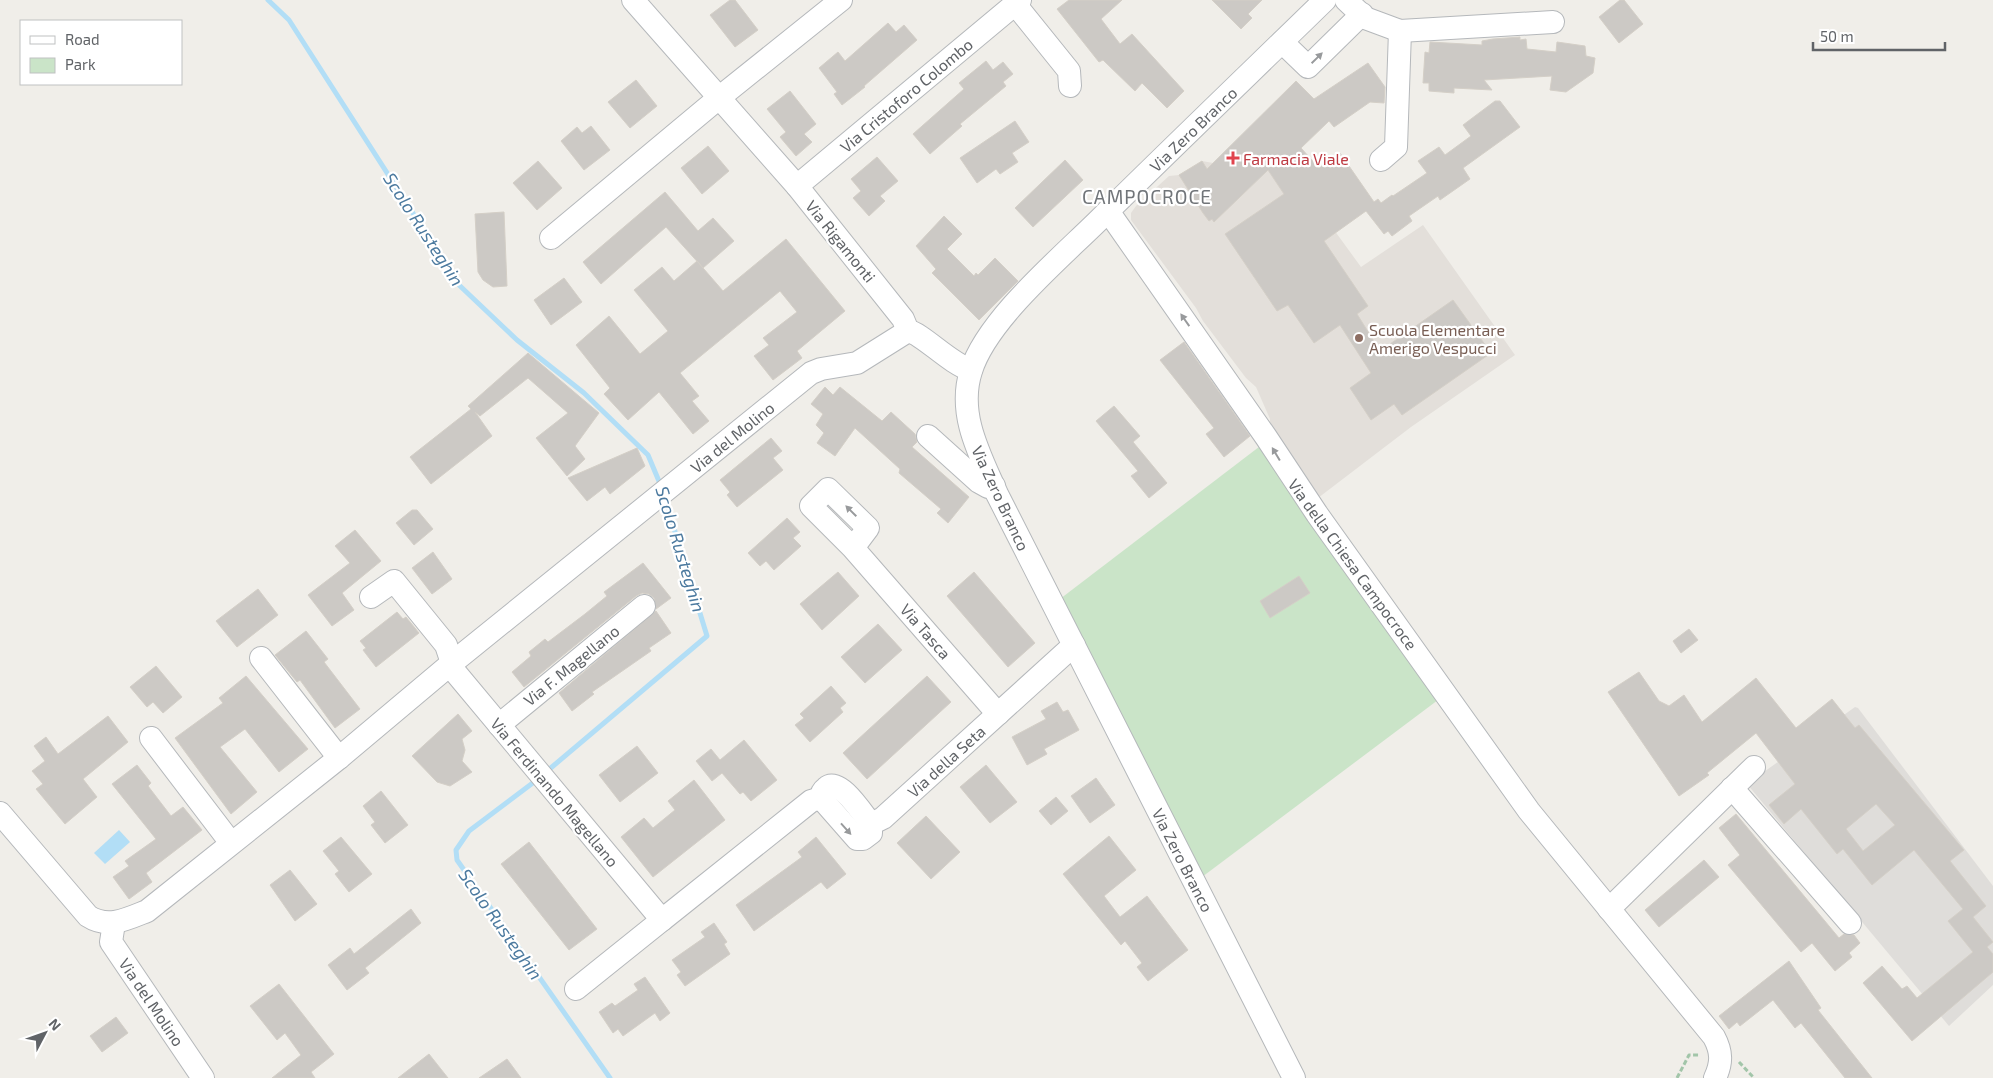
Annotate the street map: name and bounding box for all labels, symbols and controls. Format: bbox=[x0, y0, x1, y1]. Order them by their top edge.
legend bbox=[20, 20, 182, 85]
scale bar bbox=[1813, 20, 1946, 52]
text: 50 m bbox=[1820, 27, 1854, 45]
text: Road bbox=[65, 30, 100, 48]
street label: Via Cristoforo Colombo bbox=[836, 34, 976, 156]
one-way arrow bbox=[1311, 53, 1323, 65]
text: Park bbox=[65, 55, 96, 73]
street label: Via Zero Branco bbox=[1145, 83, 1241, 175]
place label: Farmacia Viale bbox=[1243, 149, 1349, 168]
marker: Farmacia Viale bbox=[1227, 152, 1239, 164]
water label: Scolo Rusteghin bbox=[379, 168, 469, 290]
district label: CAMPOCROCE bbox=[1082, 185, 1212, 208]
street label: Via Rigamonti bbox=[802, 196, 880, 286]
one-way arrow bbox=[1180, 313, 1190, 326]
place label: Scuola Elementare Amerigo Vespucci bbox=[1369, 320, 1505, 357]
marker: Scuola Elementare Amerigo Vespucci bbox=[1353, 332, 1365, 344]
street label: Via del Molino bbox=[686, 398, 778, 476]
street label: Via Zero Branco bbox=[968, 442, 1034, 554]
one-way arrow bbox=[1272, 447, 1281, 460]
street label: Via della Chiesa Campocroce bbox=[1285, 475, 1421, 653]
water label: Scolo Rusteghin bbox=[651, 483, 711, 615]
one-way arrow bbox=[845, 506, 857, 518]
street label: Via Tasca bbox=[897, 599, 955, 663]
street label: Via F. Magellano bbox=[519, 621, 623, 709]
street label: Via Ferdinando Magellano bbox=[487, 714, 623, 870]
street label: Via della Seta bbox=[903, 721, 989, 801]
street label: Via Zero Branco bbox=[1149, 805, 1217, 915]
one-way arrow bbox=[841, 823, 852, 836]
water label: Scolo Rusteghin bbox=[455, 864, 547, 984]
street label: Via del Molino bbox=[116, 954, 188, 1050]
north arrow bbox=[20, 1008, 70, 1058]
text: N bbox=[45, 1015, 65, 1034]

